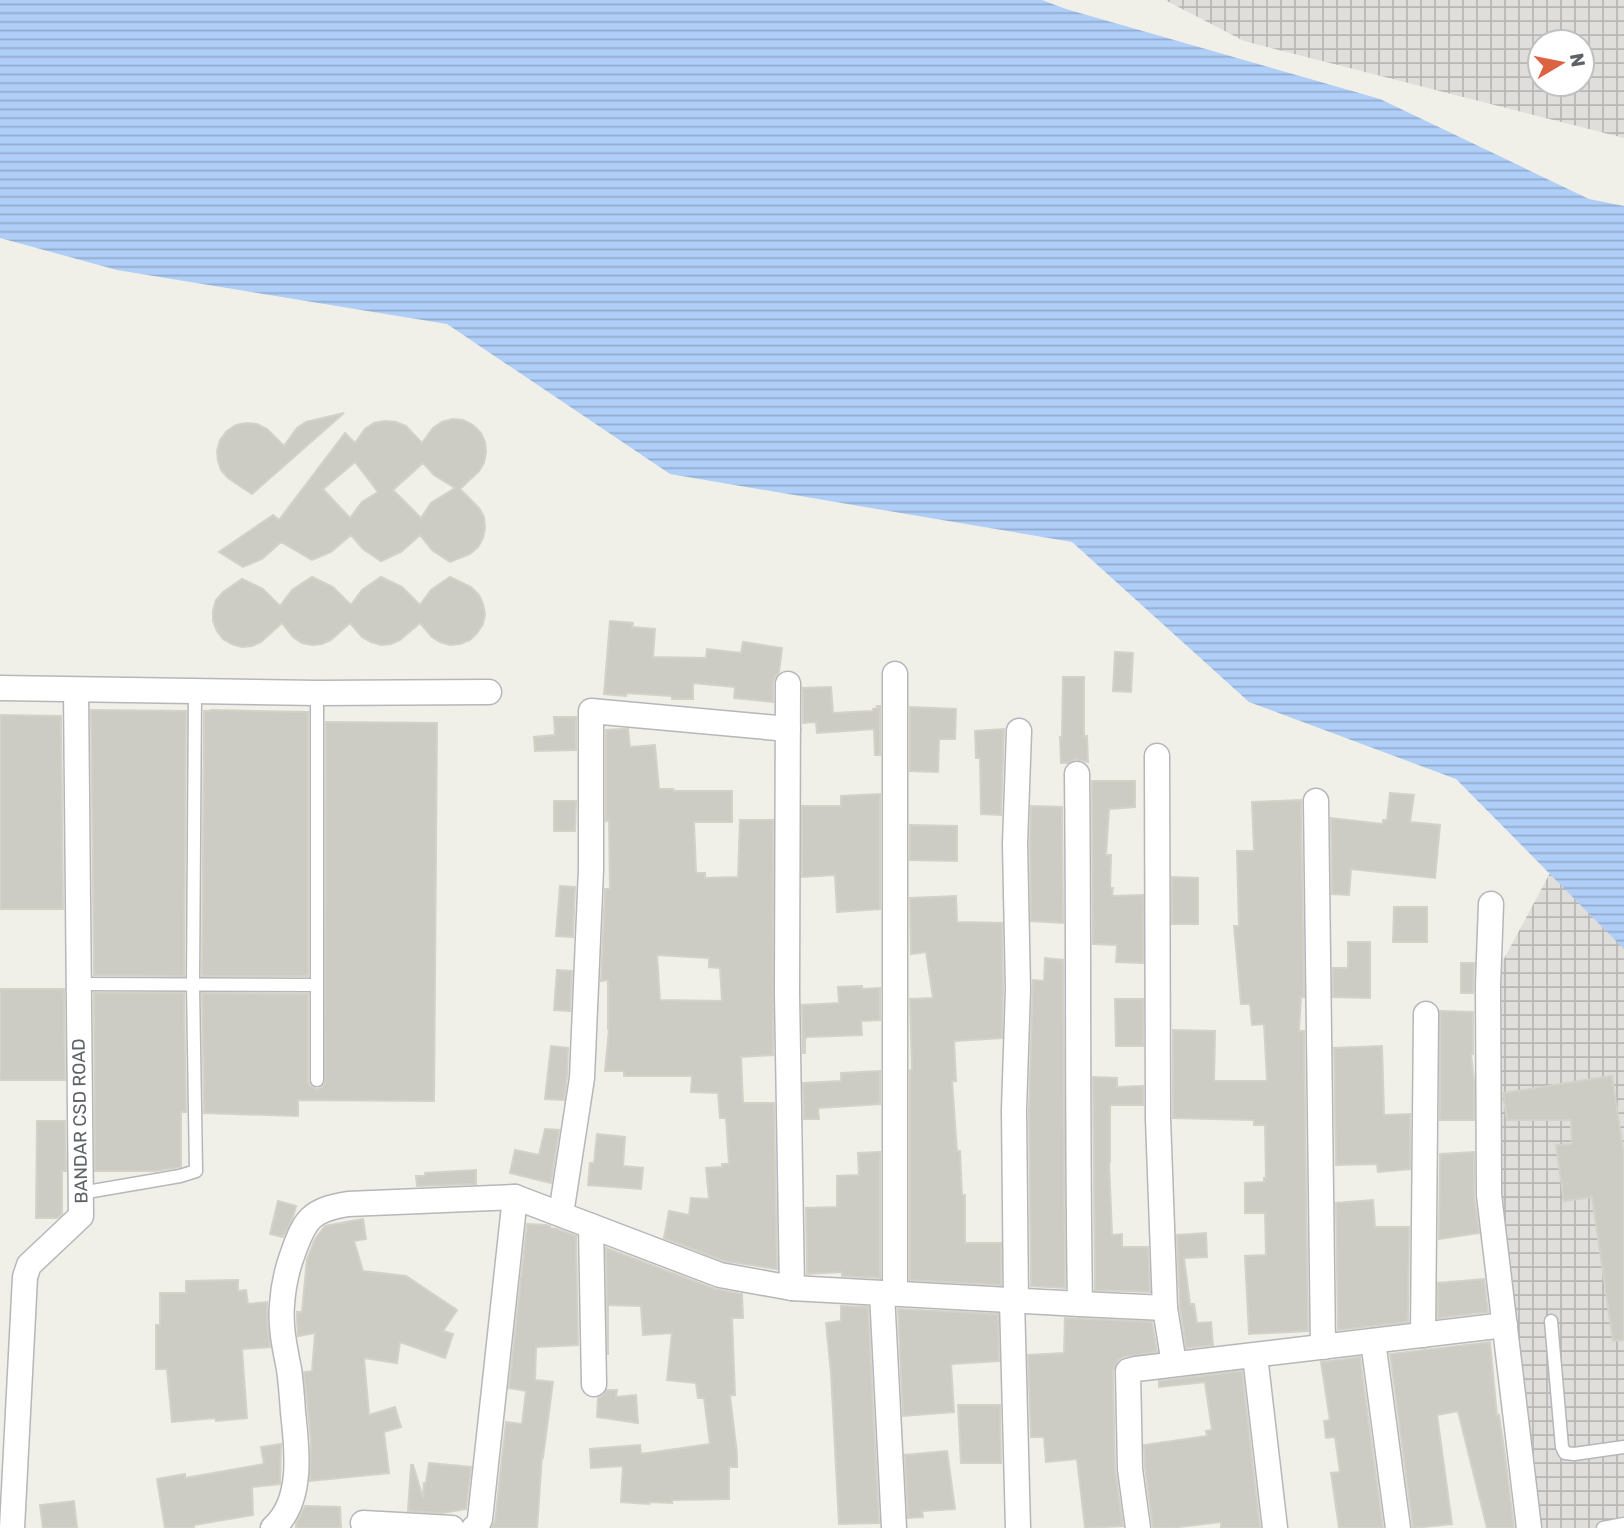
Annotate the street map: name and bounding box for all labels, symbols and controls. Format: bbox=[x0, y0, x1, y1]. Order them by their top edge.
north arrow bbox=[1526, 28, 1596, 98]
text: N bbox=[1565, 51, 1590, 69]
street label: BANDAR CSD ROAD bbox=[68, 1038, 92, 1204]

